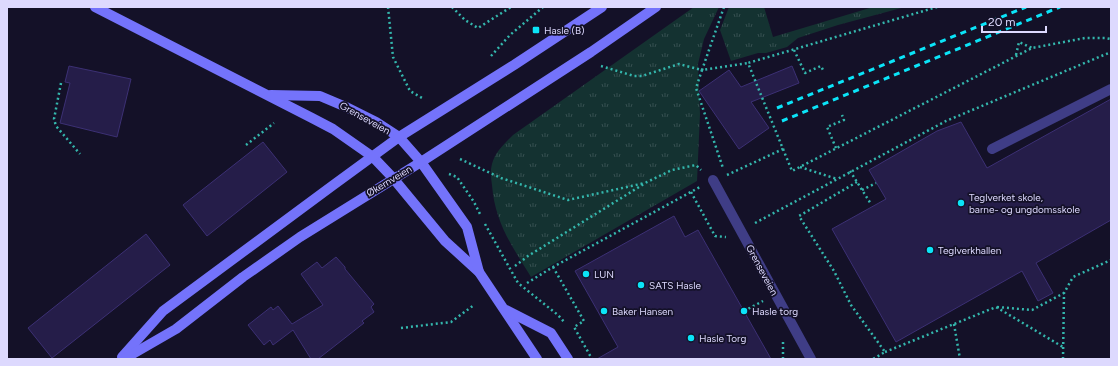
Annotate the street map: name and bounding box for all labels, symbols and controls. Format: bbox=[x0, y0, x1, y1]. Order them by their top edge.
scale bar bbox=[982, 8, 1046, 34]
text: 20 m bbox=[988, 15, 1016, 29]
place label: Hasle (B) bbox=[544, 24, 585, 37]
marker: Hasle (B) bbox=[531, 25, 541, 35]
street label: Grenseveien bbox=[337, 99, 393, 137]
street label: Økernveien bbox=[364, 162, 414, 200]
place label: Teglverket skole, barne- og ungdomsskole bbox=[969, 191, 1080, 216]
marker: Teglverket skole, barne- og ungdomsskole bbox=[956, 198, 966, 208]
street label: Grenseveien bbox=[743, 242, 781, 298]
place label: Teglverkhallen bbox=[938, 244, 1002, 257]
marker: Teglverkhallen bbox=[925, 245, 935, 255]
place label: LUN bbox=[594, 268, 614, 281]
marker: LUN bbox=[581, 269, 591, 279]
place label: SATS Hasle bbox=[649, 279, 701, 292]
marker: SATS Hasle bbox=[636, 280, 646, 290]
place label: Baker Hansen bbox=[612, 305, 674, 318]
place label: Hasle torg bbox=[752, 305, 798, 318]
marker: Baker Hansen bbox=[599, 306, 609, 316]
marker: Hasle torg bbox=[739, 306, 749, 316]
place label: Hasle Torg bbox=[699, 332, 746, 345]
marker: Hasle Torg bbox=[686, 333, 696, 343]

